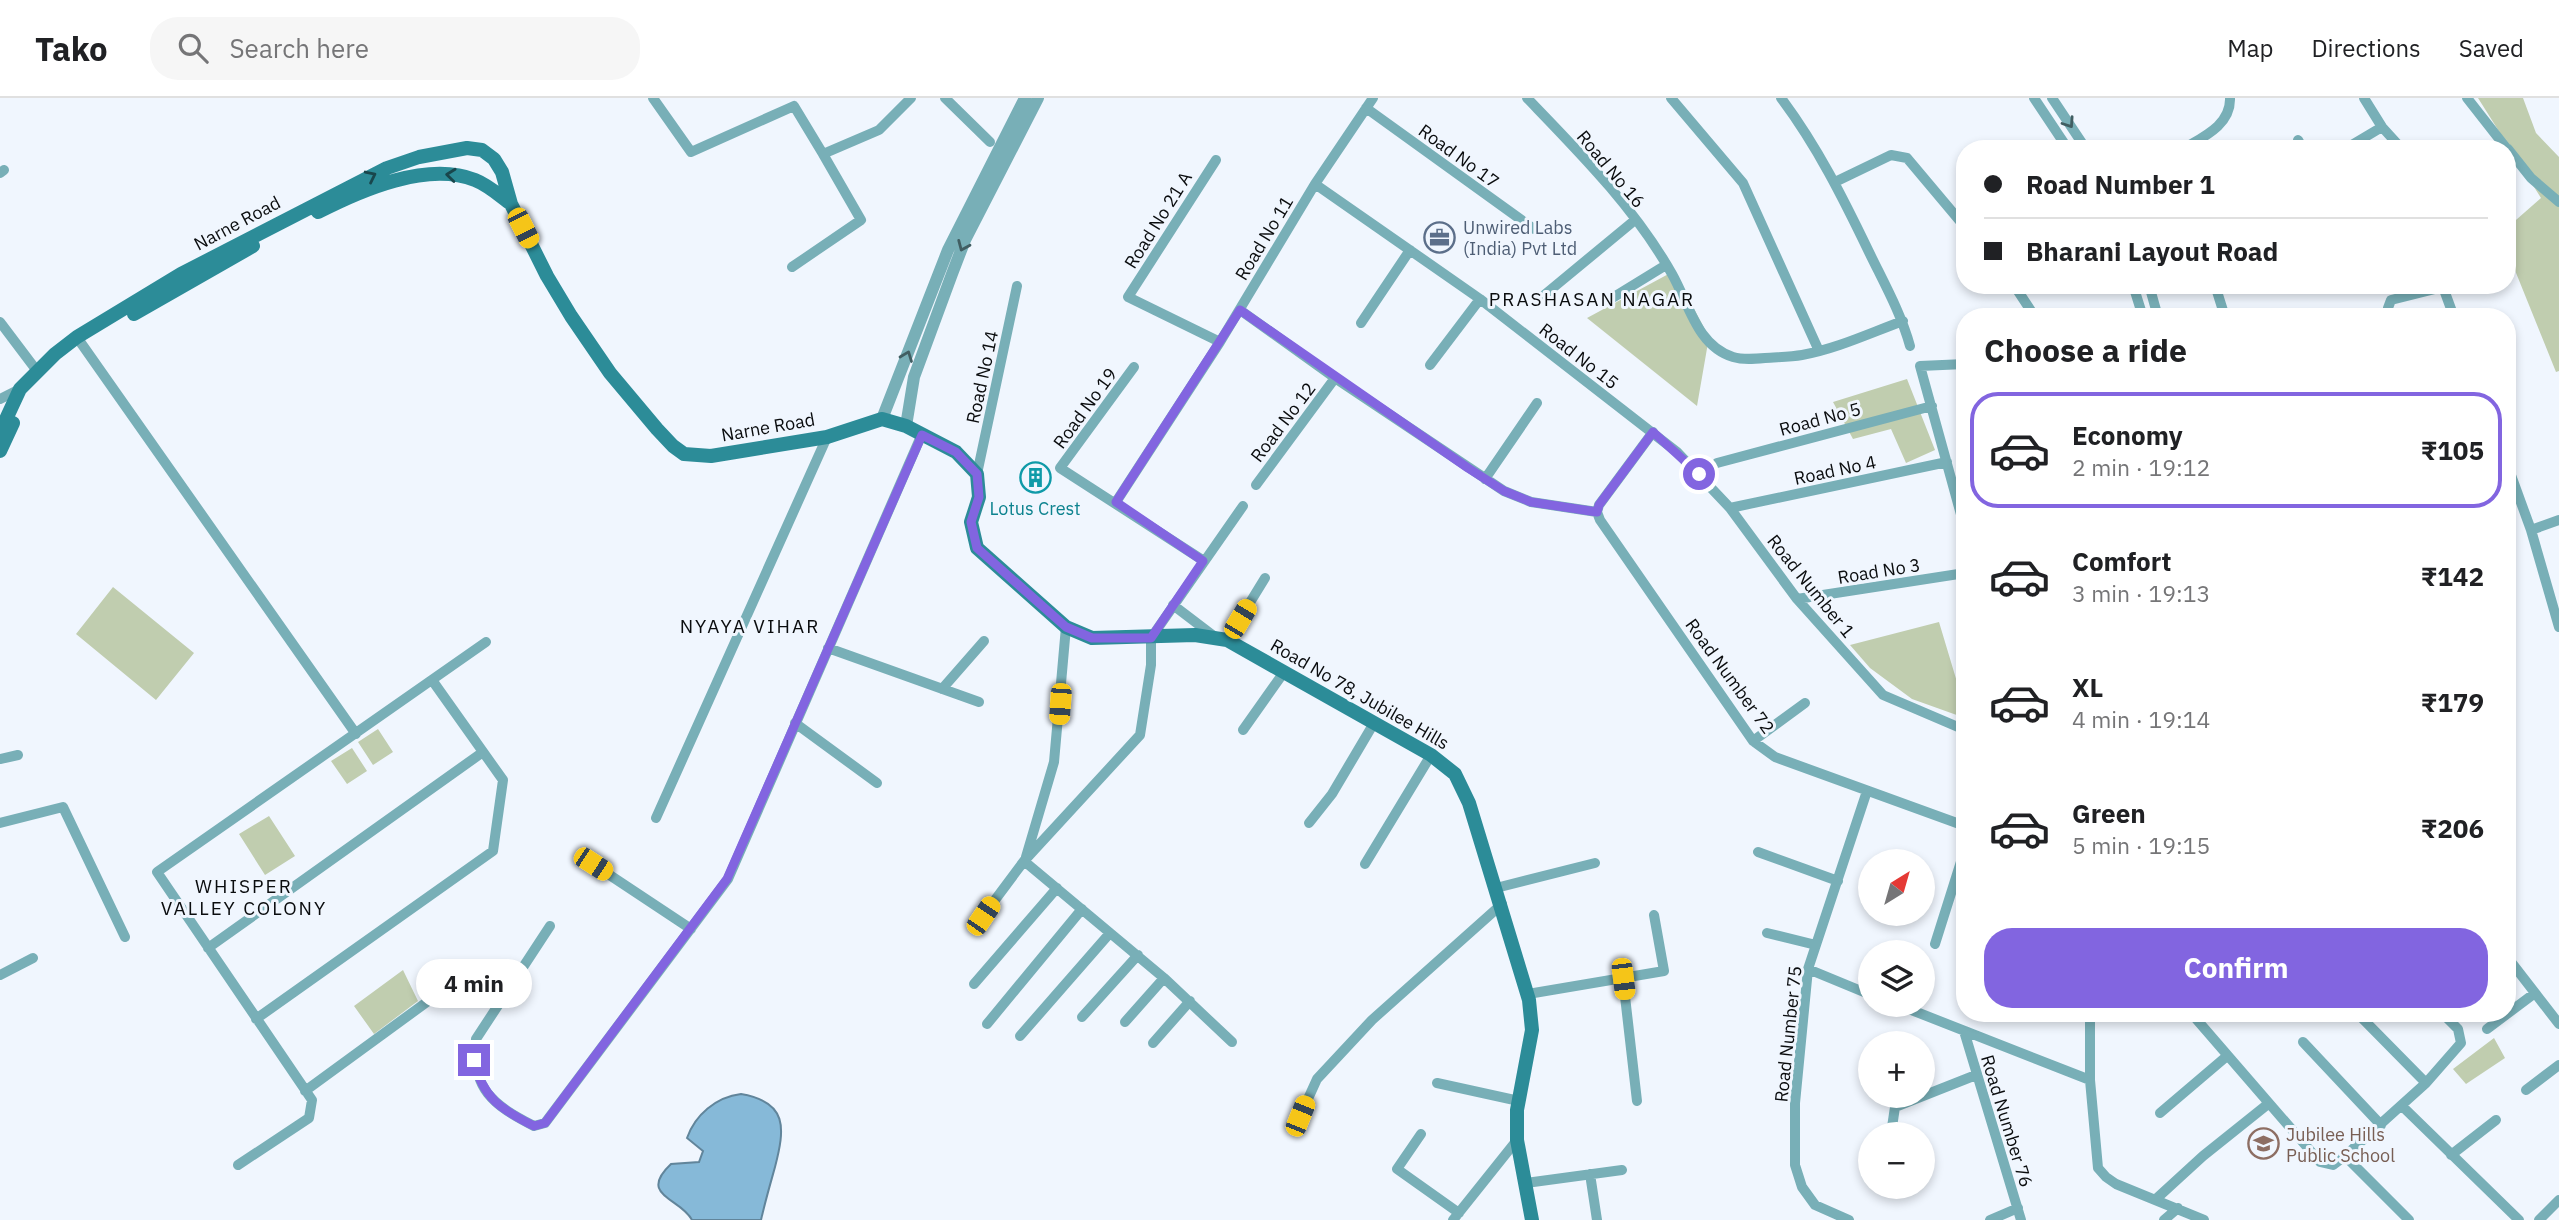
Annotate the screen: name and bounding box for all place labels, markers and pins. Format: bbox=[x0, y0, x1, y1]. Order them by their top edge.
place label: Unwired Labs (India) Pvt Ltd bbox=[1463, 216, 1577, 260]
office icon: Unwired Labs (India) Pvt Ltd bbox=[1423, 220, 1457, 254]
building icon: Lotus Crest bbox=[1018, 460, 1052, 494]
place label: Lotus Crest bbox=[989, 497, 1081, 520]
place label: Jubilee Hills Public School bbox=[2286, 1123, 2395, 1167]
school or university icon: Jubilee Hills Public School bbox=[2246, 1127, 2280, 1161]

